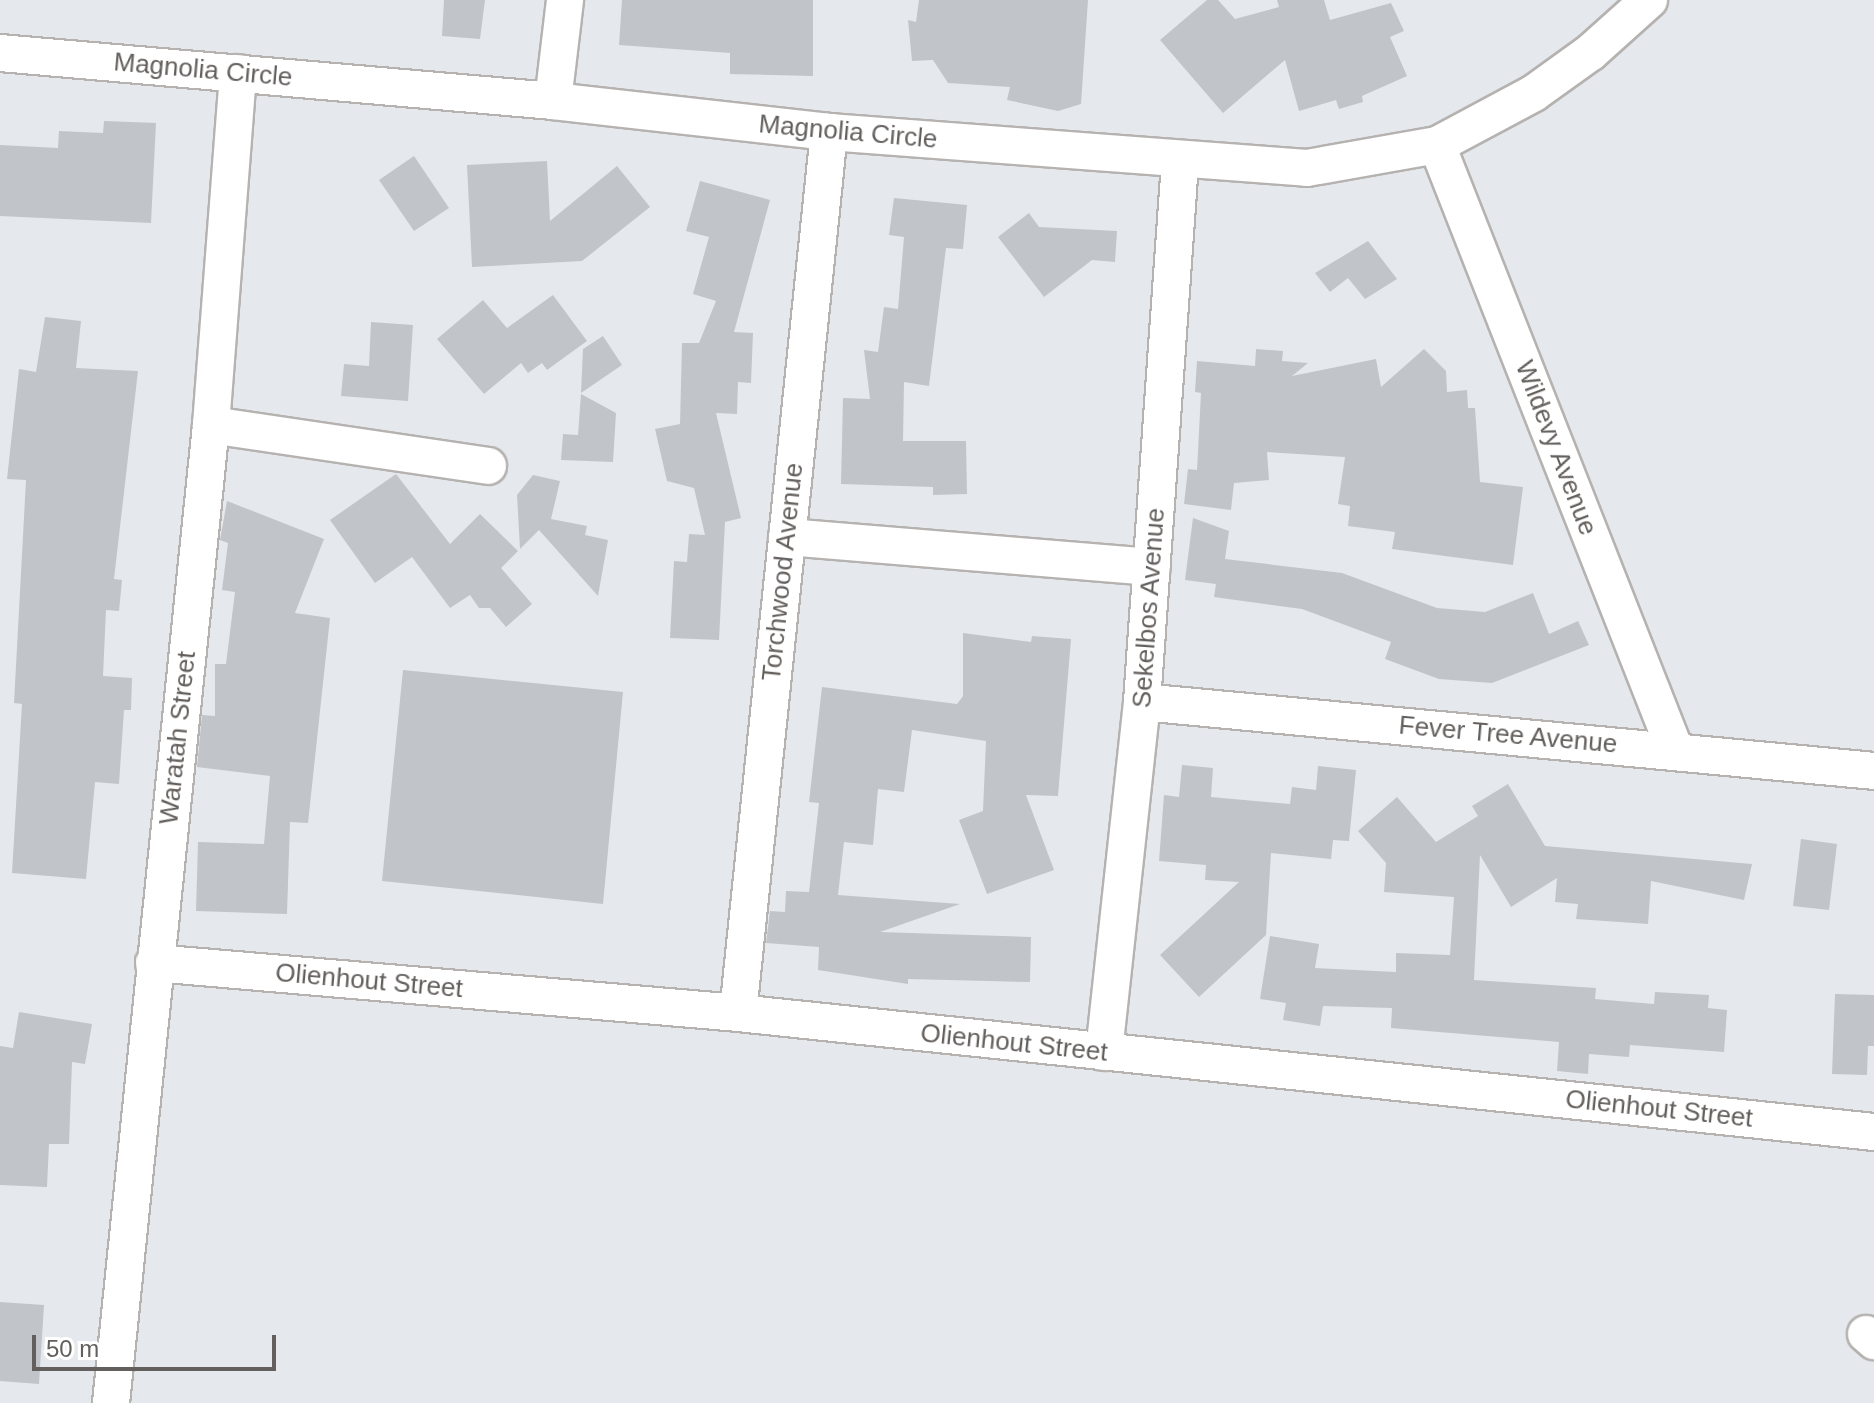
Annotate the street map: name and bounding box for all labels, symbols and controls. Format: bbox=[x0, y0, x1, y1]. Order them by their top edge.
street label: Magnolia Circle bbox=[112, 47, 294, 93]
street label: Magnolia Circle bbox=[757, 109, 939, 155]
street label: Wildevy Avenue bbox=[1508, 356, 1604, 540]
street label: Torchwood Avenue bbox=[756, 461, 810, 683]
street label: Sekelbos Avenue bbox=[1126, 506, 1172, 710]
street label: Waratah Street bbox=[153, 650, 203, 826]
street label: Fever Tree Avenue bbox=[1397, 710, 1619, 760]
street label: Olienhout Street bbox=[274, 957, 464, 1005]
street label: Olienhout Street bbox=[919, 1018, 1109, 1068]
street label: Olienhout Street bbox=[1564, 1084, 1754, 1134]
scale bar bbox=[36, 1319, 280, 1369]
text: 50 m bbox=[46, 1335, 99, 1362]

